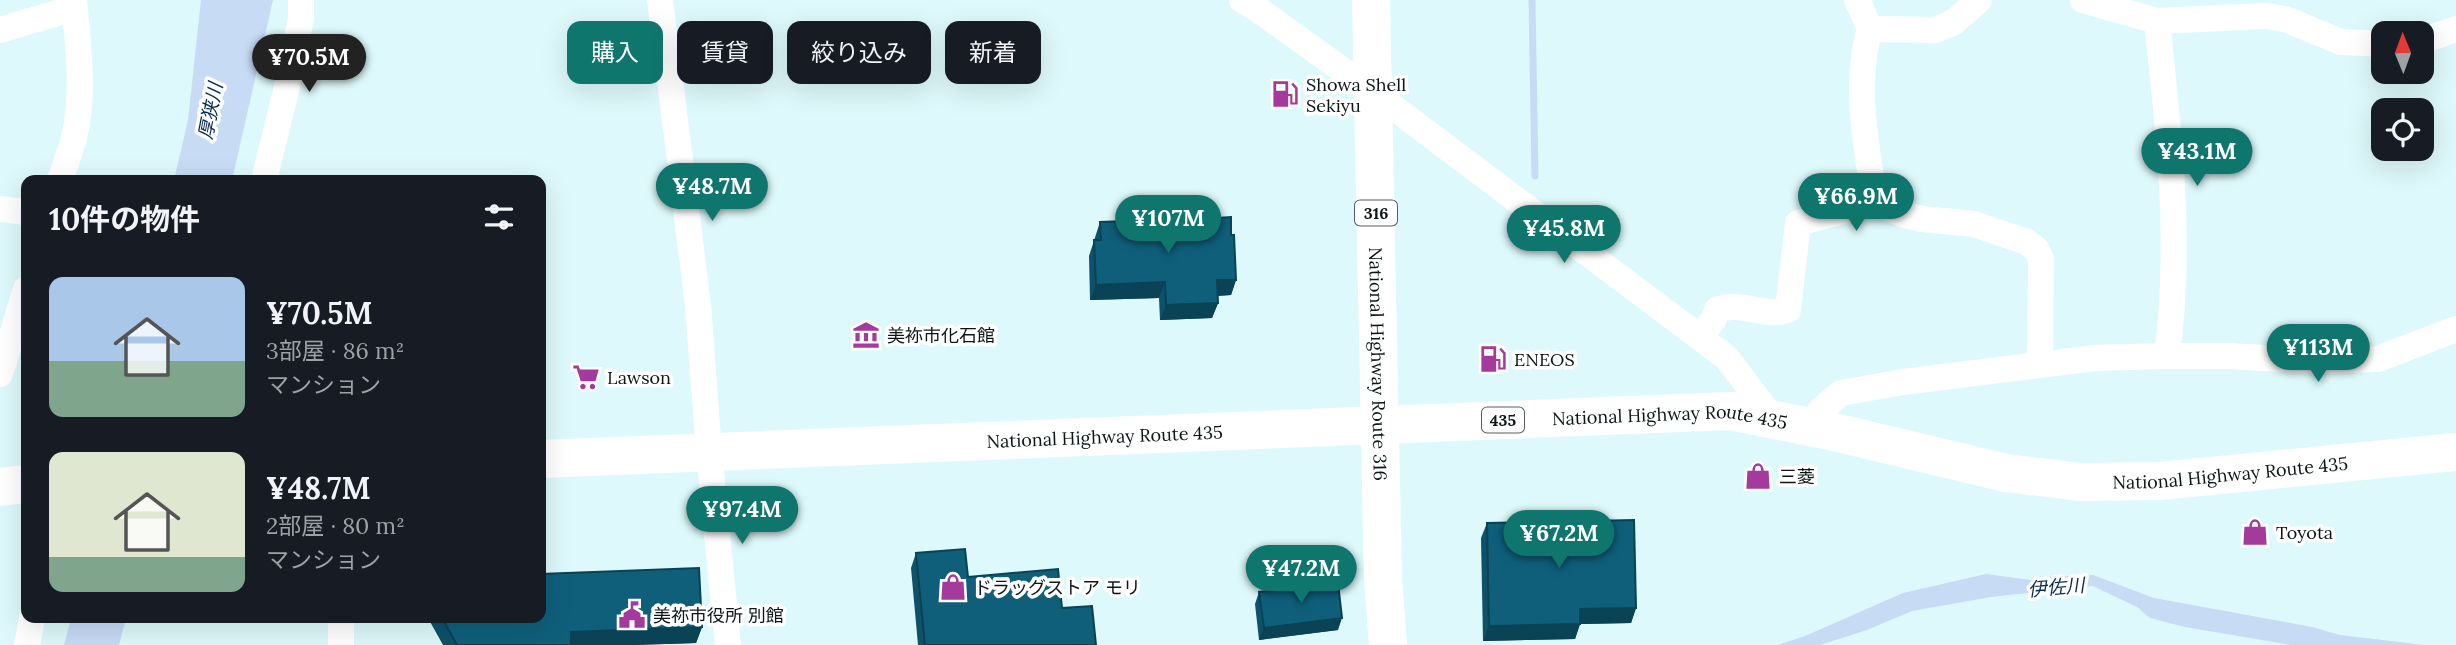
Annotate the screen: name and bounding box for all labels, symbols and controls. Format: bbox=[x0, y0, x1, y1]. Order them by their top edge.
chip: 購入 bbox=[567, 21, 663, 84]
chip: 賃貸 bbox=[677, 21, 773, 84]
chip: 絞り込み bbox=[787, 21, 931, 84]
chip: 新着 bbox=[945, 21, 1041, 84]
north arrow bbox=[2371, 21, 2434, 84]
map controls bbox=[2371, 21, 2434, 161]
pin: ¥70.5M bbox=[252, 34, 366, 94]
text: ¥70.5M bbox=[268, 42, 350, 71]
place label: Showa Shell Sekiyu bbox=[1306, 73, 1406, 117]
water label: 厚狭川 bbox=[193, 79, 228, 141]
fuel station icon: Showa Shell Sekiyu bbox=[1270, 79, 1300, 109]
button: locate bbox=[2371, 98, 2434, 161]
pin: ¥43.1M bbox=[2140, 128, 2254, 188]
text: ¥43.1M bbox=[2157, 136, 2237, 165]
pin: ¥48.7M bbox=[655, 164, 769, 223]
text: ¥48.7M bbox=[672, 171, 752, 200]
pin: ¥66.9M bbox=[1799, 174, 1913, 233]
text: ¥66.9M bbox=[1814, 181, 1898, 210]
pin: ¥107M bbox=[1119, 196, 1217, 255]
icon: filters bbox=[480, 198, 518, 236]
text: 10件の物件 bbox=[49, 200, 200, 238]
road number: 316 bbox=[1355, 200, 1397, 226]
text: ¥107M bbox=[1131, 203, 1205, 232]
pin: ¥45.8M bbox=[1507, 205, 1621, 265]
text: ¥45.8M bbox=[1523, 213, 1605, 242]
street label: National Highway Route 316 bbox=[1365, 247, 1392, 481]
text: ¥70.5M bbox=[266, 294, 373, 332]
icon: home bbox=[105, 305, 189, 389]
museum icon: 美袮市化石館 bbox=[851, 320, 881, 350]
place label: 美袮市化石館 bbox=[887, 324, 995, 347]
pin: ¥113M bbox=[2269, 324, 2367, 384]
text: ¥113M bbox=[2283, 332, 2353, 361]
text: 3部屋 · 86 m² bbox=[266, 336, 404, 365]
fuel station icon: ENEOS bbox=[1478, 344, 1508, 374]
place label: ENEOS bbox=[1514, 348, 1575, 371]
supermarket icon: Lawson bbox=[571, 362, 601, 392]
place label: Lawson bbox=[607, 366, 671, 389]
text: マンション bbox=[266, 370, 381, 399]
street label: National Highway Route 435 bbox=[1551, 399, 1789, 434]
road number: 435 bbox=[1482, 408, 1524, 432]
street label: National Highway Route 435 bbox=[986, 420, 1223, 453]
street label: National Highway Route 435 bbox=[2112, 451, 2349, 493]
shop icon: 三菱 bbox=[1743, 461, 1773, 491]
place label: 三菱 bbox=[1779, 465, 1815, 488]
text: ¥48.7M bbox=[266, 469, 371, 507]
icon: home bbox=[105, 480, 189, 564]
pin: ¥97.4M bbox=[685, 486, 799, 546]
text: ¥97.4M bbox=[702, 494, 782, 523]
pin: ¥67.2M bbox=[1502, 510, 1616, 570]
text: 2部屋 · 80 m² bbox=[266, 511, 405, 540]
shop icon: Toyota bbox=[2240, 517, 2270, 547]
text: ¥67.2M bbox=[1519, 518, 1599, 547]
place label: Toyota bbox=[2276, 521, 2333, 544]
text: マンション bbox=[266, 545, 381, 574]
pin: ¥47.2M bbox=[1244, 546, 1358, 605]
text: ¥47.2M bbox=[1262, 553, 1340, 582]
shop icon: ドラッグストア モリ bbox=[938, 572, 968, 602]
water label: 伊佐川 bbox=[2027, 572, 2087, 601]
place label: ドラッグストア モリ bbox=[974, 576, 1141, 599]
public building icon: 美祢市役所 別館 bbox=[617, 600, 647, 630]
place label: 美祢市役所 別館 bbox=[653, 604, 784, 627]

